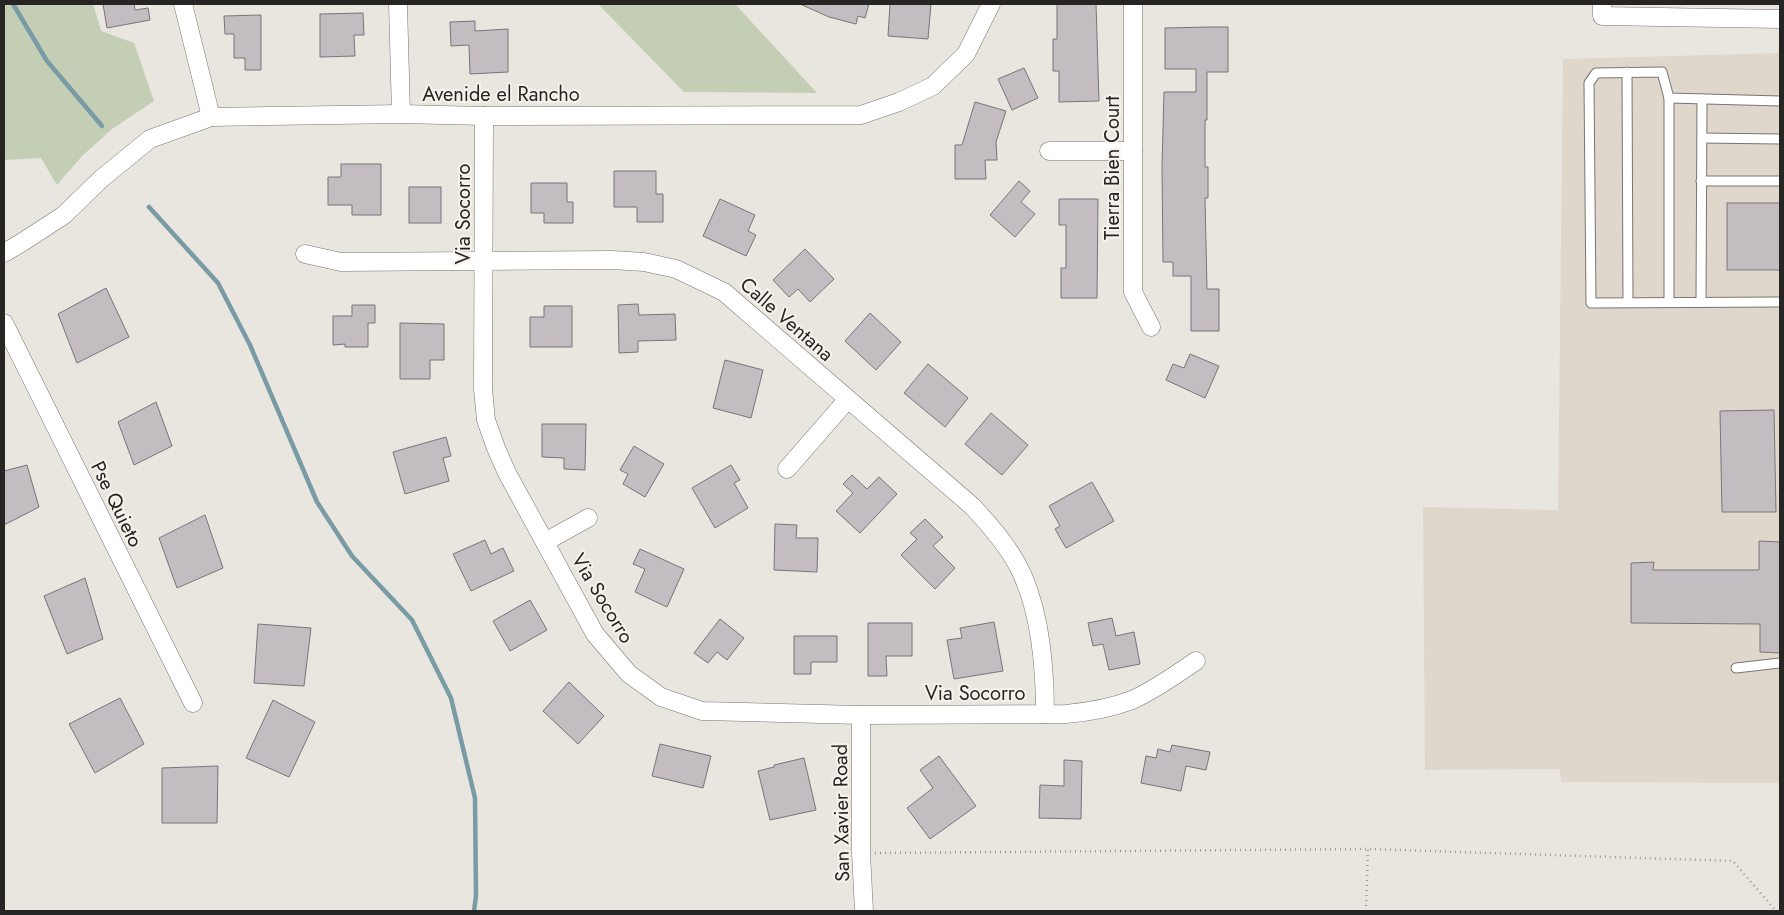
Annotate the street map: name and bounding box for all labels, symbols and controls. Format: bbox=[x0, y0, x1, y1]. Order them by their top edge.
street label: Avenide el Rancho bbox=[422, 80, 580, 109]
street label: Tierra Bien Court bbox=[1098, 96, 1127, 240]
street label: Via Socorro bbox=[449, 164, 478, 264]
street label: Calle Ventana bbox=[733, 270, 840, 368]
street label: Pse Quieto bbox=[83, 456, 150, 552]
street label: Via Socorro bbox=[564, 548, 641, 649]
street label: Via Socorro bbox=[925, 679, 1025, 708]
street label: San Xavier Road bbox=[826, 744, 857, 882]

